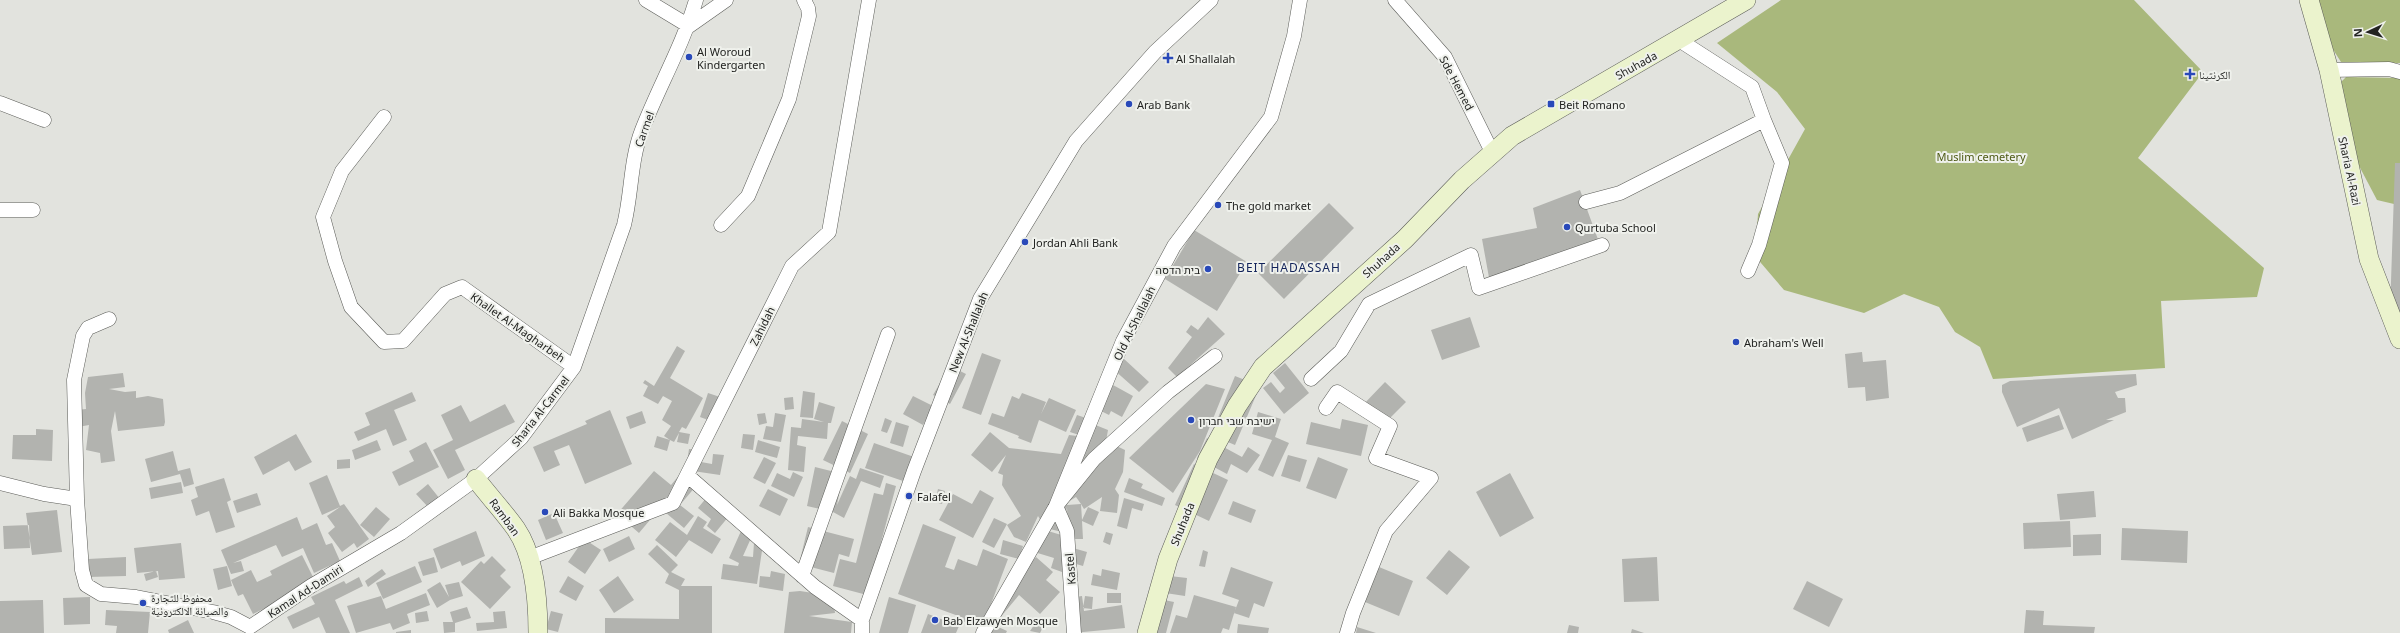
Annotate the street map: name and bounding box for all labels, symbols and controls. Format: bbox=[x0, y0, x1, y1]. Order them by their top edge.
north arrow bbox=[2348, 12, 2388, 52]
text: N bbox=[2350, 28, 2365, 38]
place label: Al Woroud Kindergarten bbox=[697, 44, 765, 72]
street label: Shuhada bbox=[1612, 47, 1660, 83]
place label: Al Shallalah bbox=[1176, 51, 1235, 66]
marker: Al Woroud Kindergarten bbox=[684, 52, 694, 62]
marker: Al Shallalah bbox=[1163, 53, 1173, 63]
street label: Sde Hemed bbox=[1436, 53, 1478, 113]
place label: الكرنتينا bbox=[2199, 67, 2230, 82]
marker: الكرنتينا bbox=[2184, 68, 2196, 80]
place label: Arab Bank bbox=[1137, 97, 1190, 112]
place label: Beit Romano bbox=[1559, 97, 1626, 112]
marker: Arab Bank bbox=[1124, 99, 1134, 109]
marker: Beit Romano bbox=[1546, 99, 1556, 109]
street label: Carmel bbox=[631, 109, 657, 149]
street label: Sharia Al-Razi bbox=[2335, 135, 2365, 207]
park label: Muslim cemetery bbox=[1936, 149, 2026, 164]
place label: The gold market bbox=[1226, 198, 1311, 213]
marker: The gold market bbox=[1213, 200, 1223, 210]
place label: Qurtuba School bbox=[1575, 220, 1656, 235]
marker: Qurtuba School bbox=[1562, 222, 1572, 232]
place label: Jordan Ahli Bank bbox=[1032, 235, 1118, 250]
marker: Jordan Ahli Bank bbox=[1020, 237, 1030, 247]
street label: Shuhada bbox=[1359, 239, 1403, 281]
district label: BEIT HADASSAH bbox=[1237, 259, 1341, 276]
place label: בית הדסה bbox=[1155, 262, 1200, 277]
marker: בית הדסה bbox=[1203, 264, 1213, 274]
street label: Old Al-Shallalah bbox=[1109, 283, 1159, 363]
street label: Khallet Al-Magharbeh bbox=[468, 289, 568, 365]
street label: New Al-Shallalah bbox=[945, 289, 991, 375]
street label: Zahidah bbox=[746, 304, 778, 348]
place label: Abraham's Well bbox=[1744, 335, 1824, 350]
marker: Abraham's Well bbox=[1731, 337, 1741, 347]
street label: Sharia Al-Carmel bbox=[508, 373, 572, 449]
place label: ישיבת שבי חברון bbox=[1199, 413, 1275, 428]
marker: ישיבת שבי חברון bbox=[1186, 415, 1196, 425]
place label: Falafel bbox=[917, 489, 951, 504]
marker: Falafel bbox=[904, 491, 914, 501]
street label: Ramban bbox=[486, 495, 524, 539]
street label: Shuhada bbox=[1167, 500, 1197, 548]
place label: Ali Bakka Mosque bbox=[553, 505, 644, 520]
marker: Ali Bakka Mosque bbox=[540, 507, 550, 517]
street label: Kastel bbox=[1061, 553, 1079, 585]
street label: Kamal Ad-Damiri bbox=[264, 561, 346, 621]
place label: محفوظ للتجارة والصيانة الالكترونية bbox=[151, 590, 228, 618]
marker: محفوظ للتجارة والصيانة الالكترونية bbox=[138, 598, 148, 608]
place label: Bab Elzawyeh Mosque bbox=[943, 613, 1058, 628]
marker: Bab Elzawyeh Mosque bbox=[930, 615, 940, 625]

